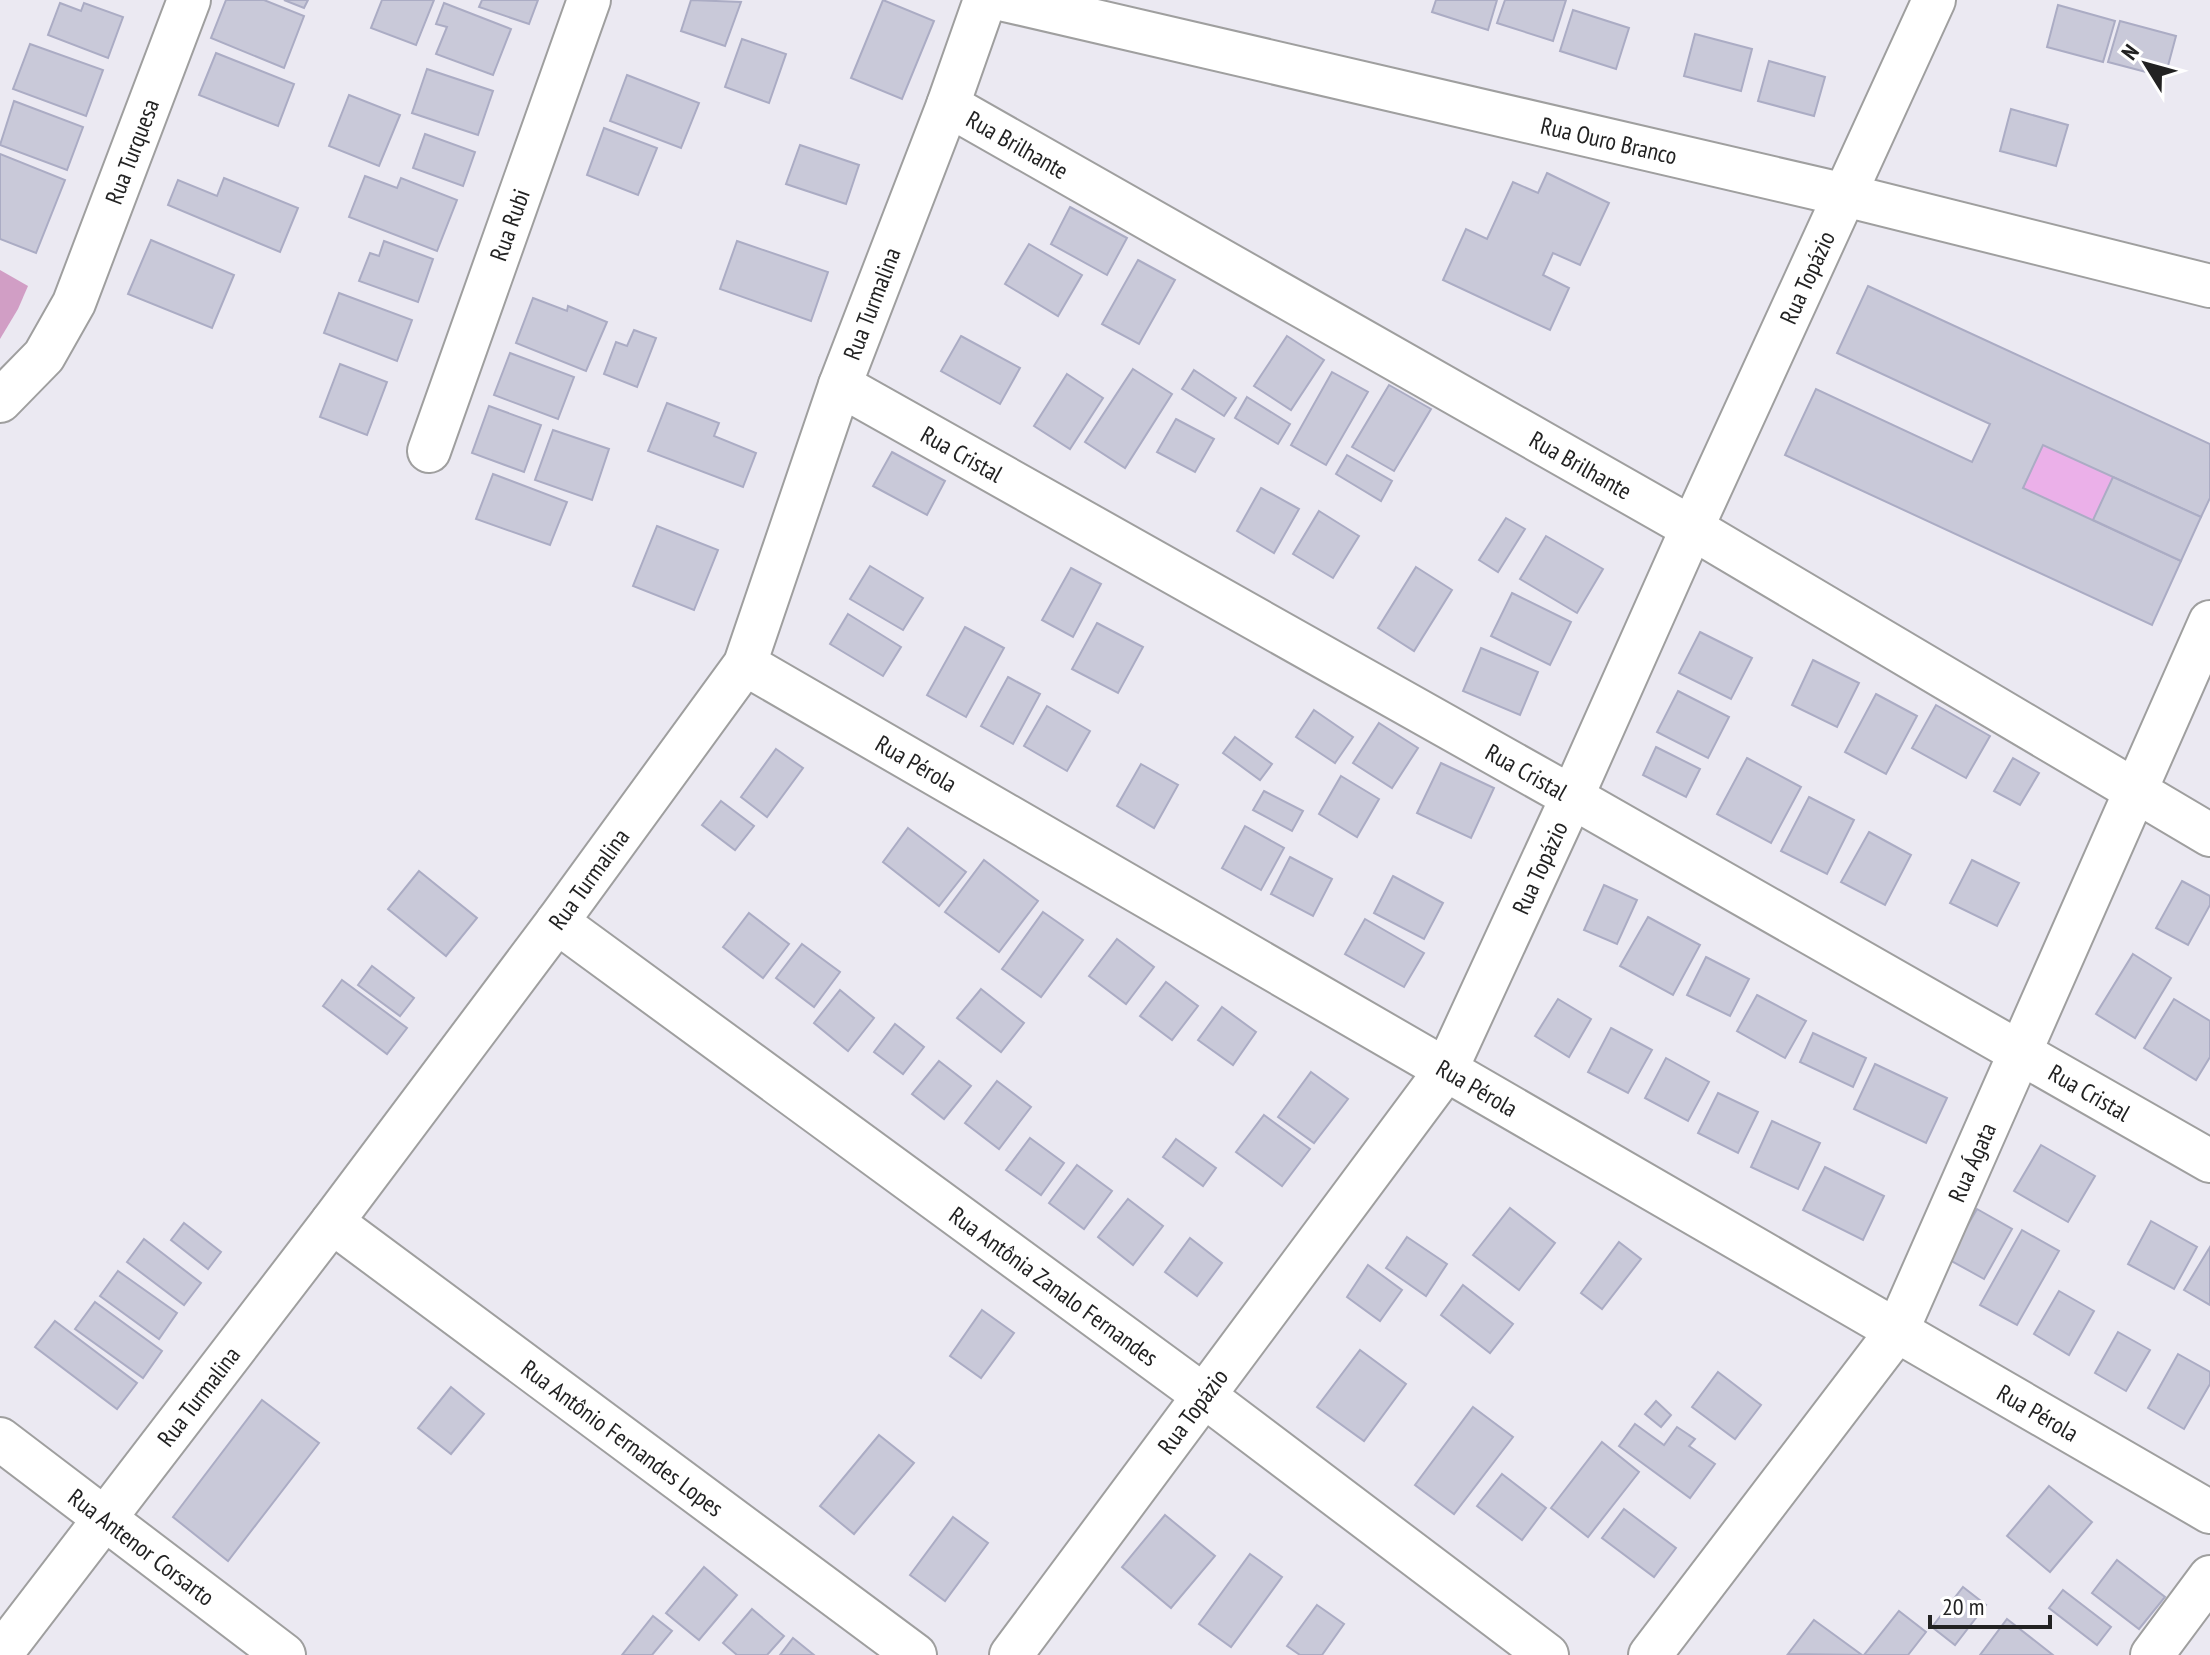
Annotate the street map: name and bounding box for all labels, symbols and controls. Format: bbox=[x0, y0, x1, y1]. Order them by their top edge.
north arrow bbox=[2106, 24, 2186, 104]
text: N bbox=[2115, 39, 2145, 65]
street label: Rua Turquesa bbox=[98, 94, 166, 208]
street label: Rua Brilhante bbox=[961, 103, 1074, 186]
street label: Rua Ouro Branco bbox=[1538, 109, 1680, 171]
street label: Rua Rubi bbox=[482, 185, 536, 265]
street label: Rua Topázio bbox=[1772, 226, 1842, 329]
street label: Rua Turmalina bbox=[836, 243, 907, 364]
street label: Rua Cristal bbox=[916, 418, 1009, 489]
street label: Rua Brilhante bbox=[1524, 424, 1637, 506]
street label: Rua Pérola bbox=[870, 728, 963, 799]
street label: Rua Cristal bbox=[1480, 736, 1573, 807]
street label: Rua Topázio bbox=[1505, 816, 1574, 919]
street label: Rua Turmalina bbox=[541, 822, 636, 936]
street label: Rua Pérola bbox=[1431, 1052, 1523, 1123]
street label: Rua Cristal bbox=[2043, 1057, 2136, 1128]
street label: Rua Ágata bbox=[1941, 1118, 2003, 1207]
street label: Rua Antônia Zanalo Fernandes bbox=[943, 1199, 1165, 1373]
street label: Rua Turmalina bbox=[150, 1340, 247, 1453]
street label: Rua Antônio Fernandes Lopes bbox=[515, 1353, 730, 1523]
street label: Rua Topázio bbox=[1150, 1362, 1234, 1460]
street label: Rua Pérola bbox=[1992, 1377, 2084, 1448]
street label: Rua Antenor Corsarto bbox=[62, 1481, 221, 1612]
scale bar bbox=[1930, 1579, 2050, 1629]
text: 20 m bbox=[1942, 1591, 1984, 1622]

